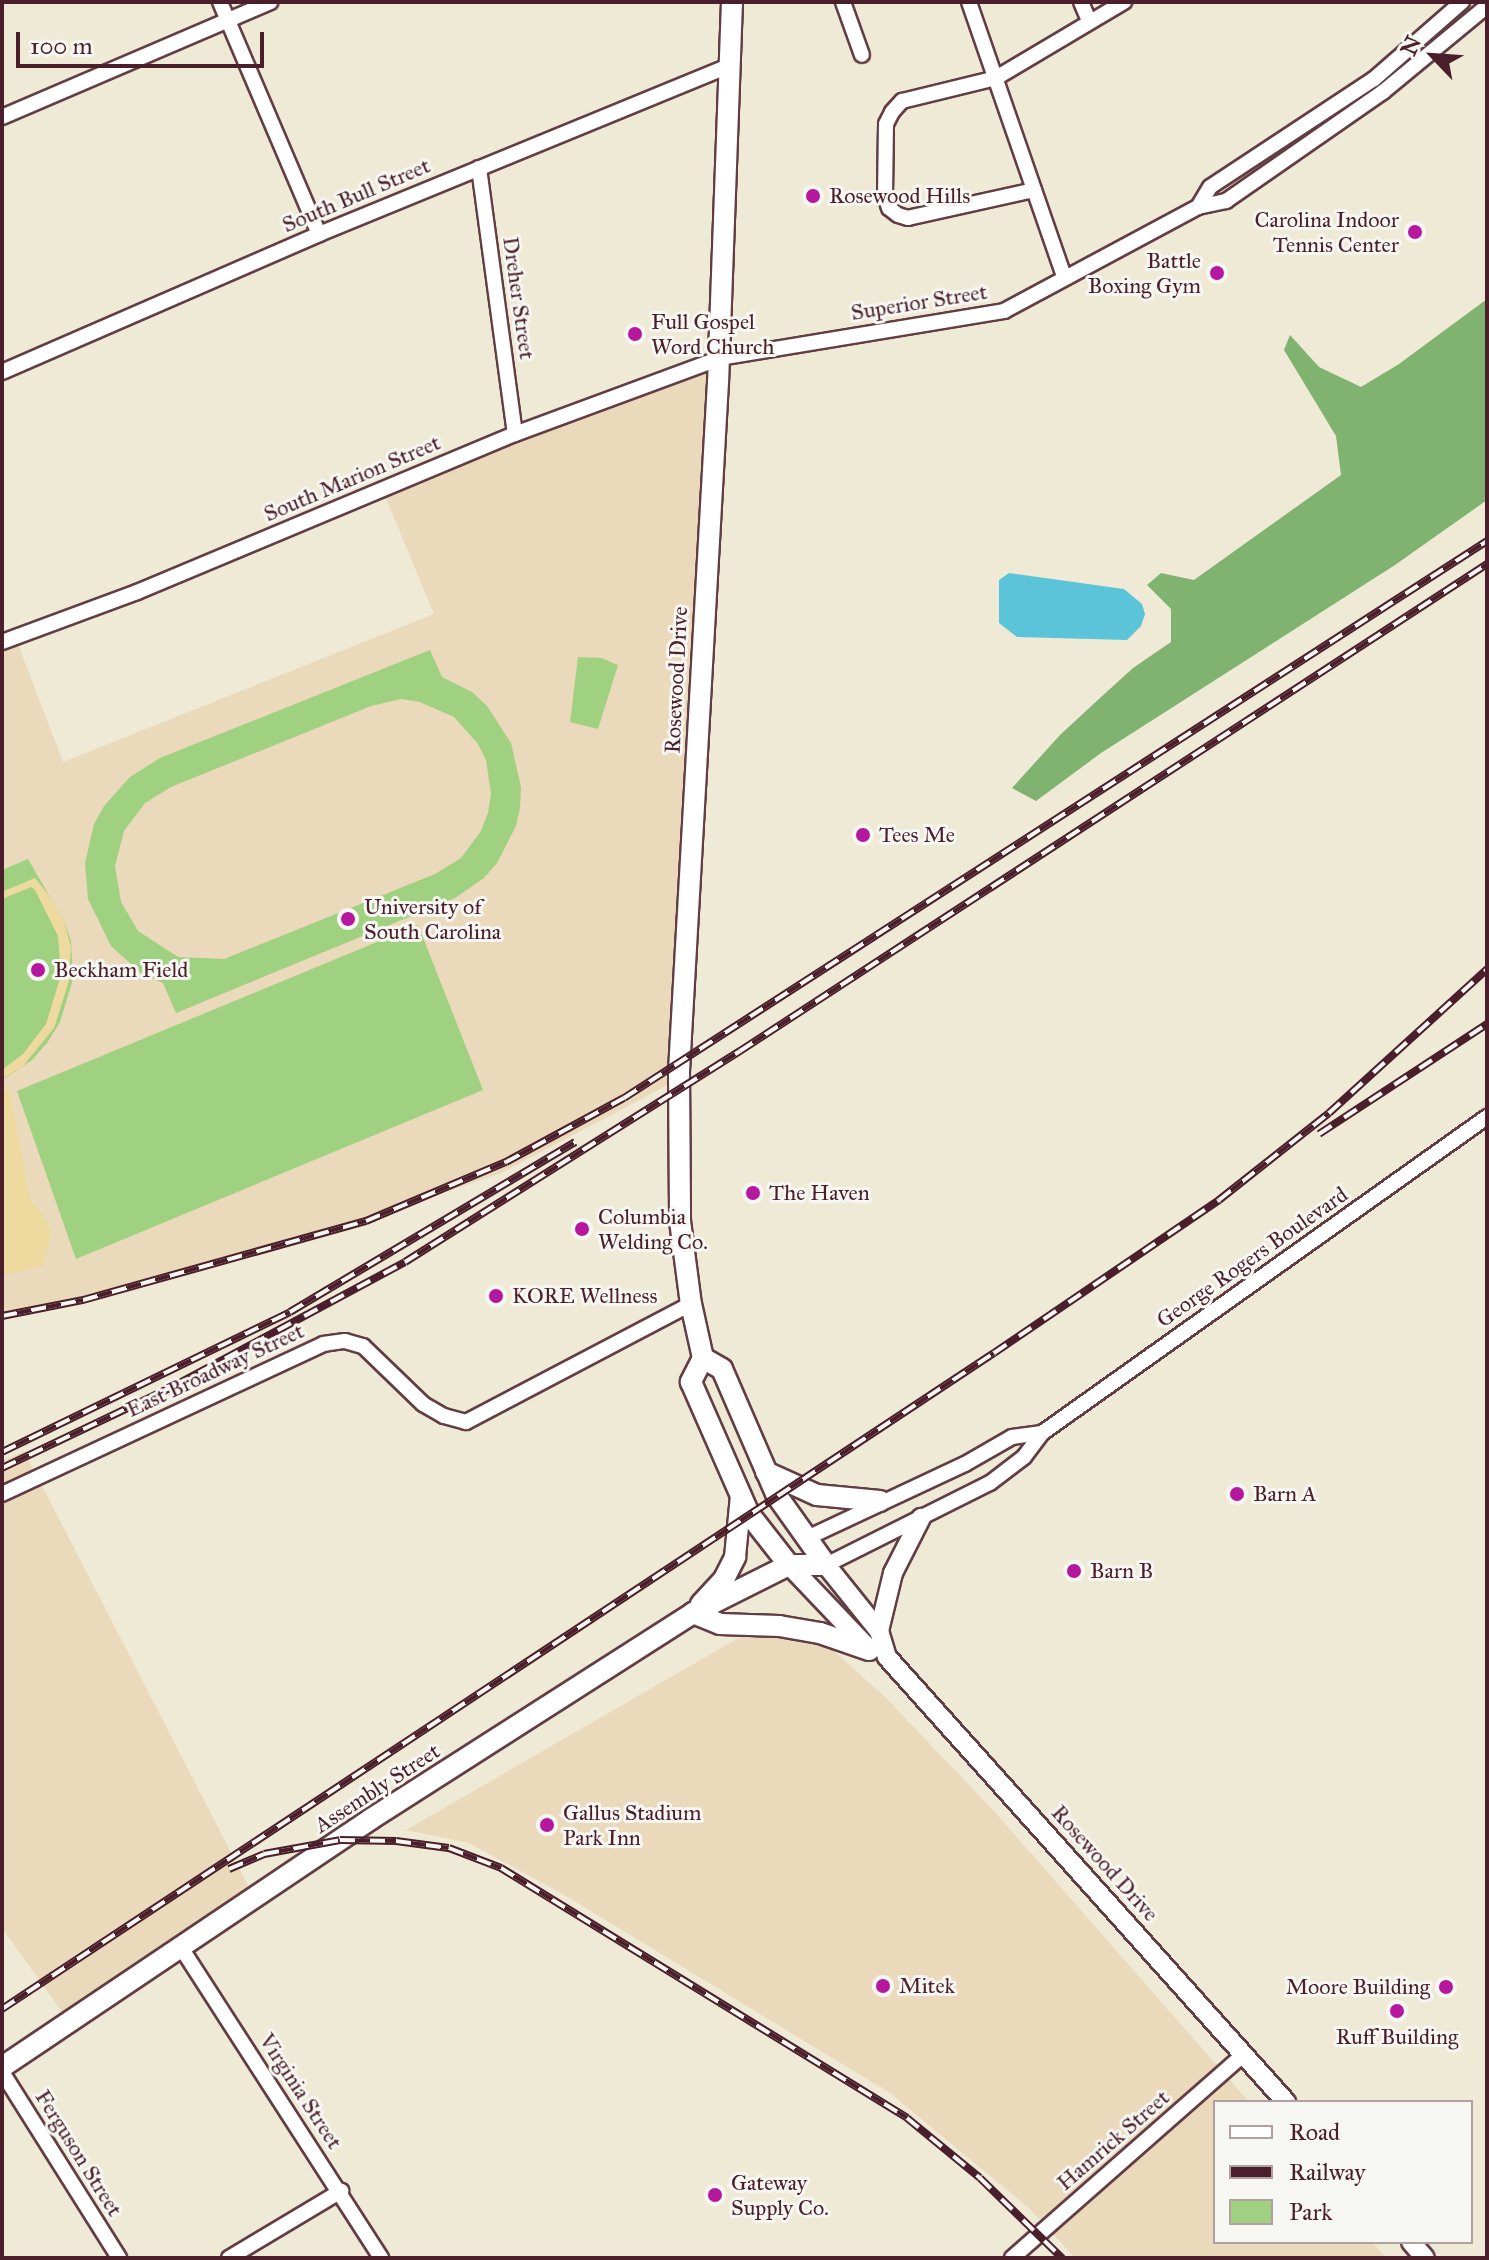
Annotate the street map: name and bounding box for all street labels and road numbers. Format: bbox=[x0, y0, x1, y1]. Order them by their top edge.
street label: South Bull Street bbox=[278, 152, 434, 238]
street label: Dreher Street bbox=[497, 235, 541, 361]
street label: Superior Street bbox=[849, 278, 989, 326]
street label: South Marion Street bbox=[260, 429, 444, 527]
street label: Rosewood Drive bbox=[659, 606, 693, 754]
street label: George Rogers Boulevard bbox=[1151, 1181, 1353, 1333]
street label: East Broadway Street bbox=[122, 1317, 308, 1423]
street label: Assembly Street bbox=[309, 1738, 445, 1838]
street label: Rosewood Drive bbox=[1046, 1799, 1164, 1927]
street label: Virginia Street bbox=[254, 2028, 348, 2154]
street label: Hamrick Street bbox=[1052, 2084, 1174, 2196]
street label: Ferguson Street bbox=[30, 2085, 128, 2221]

